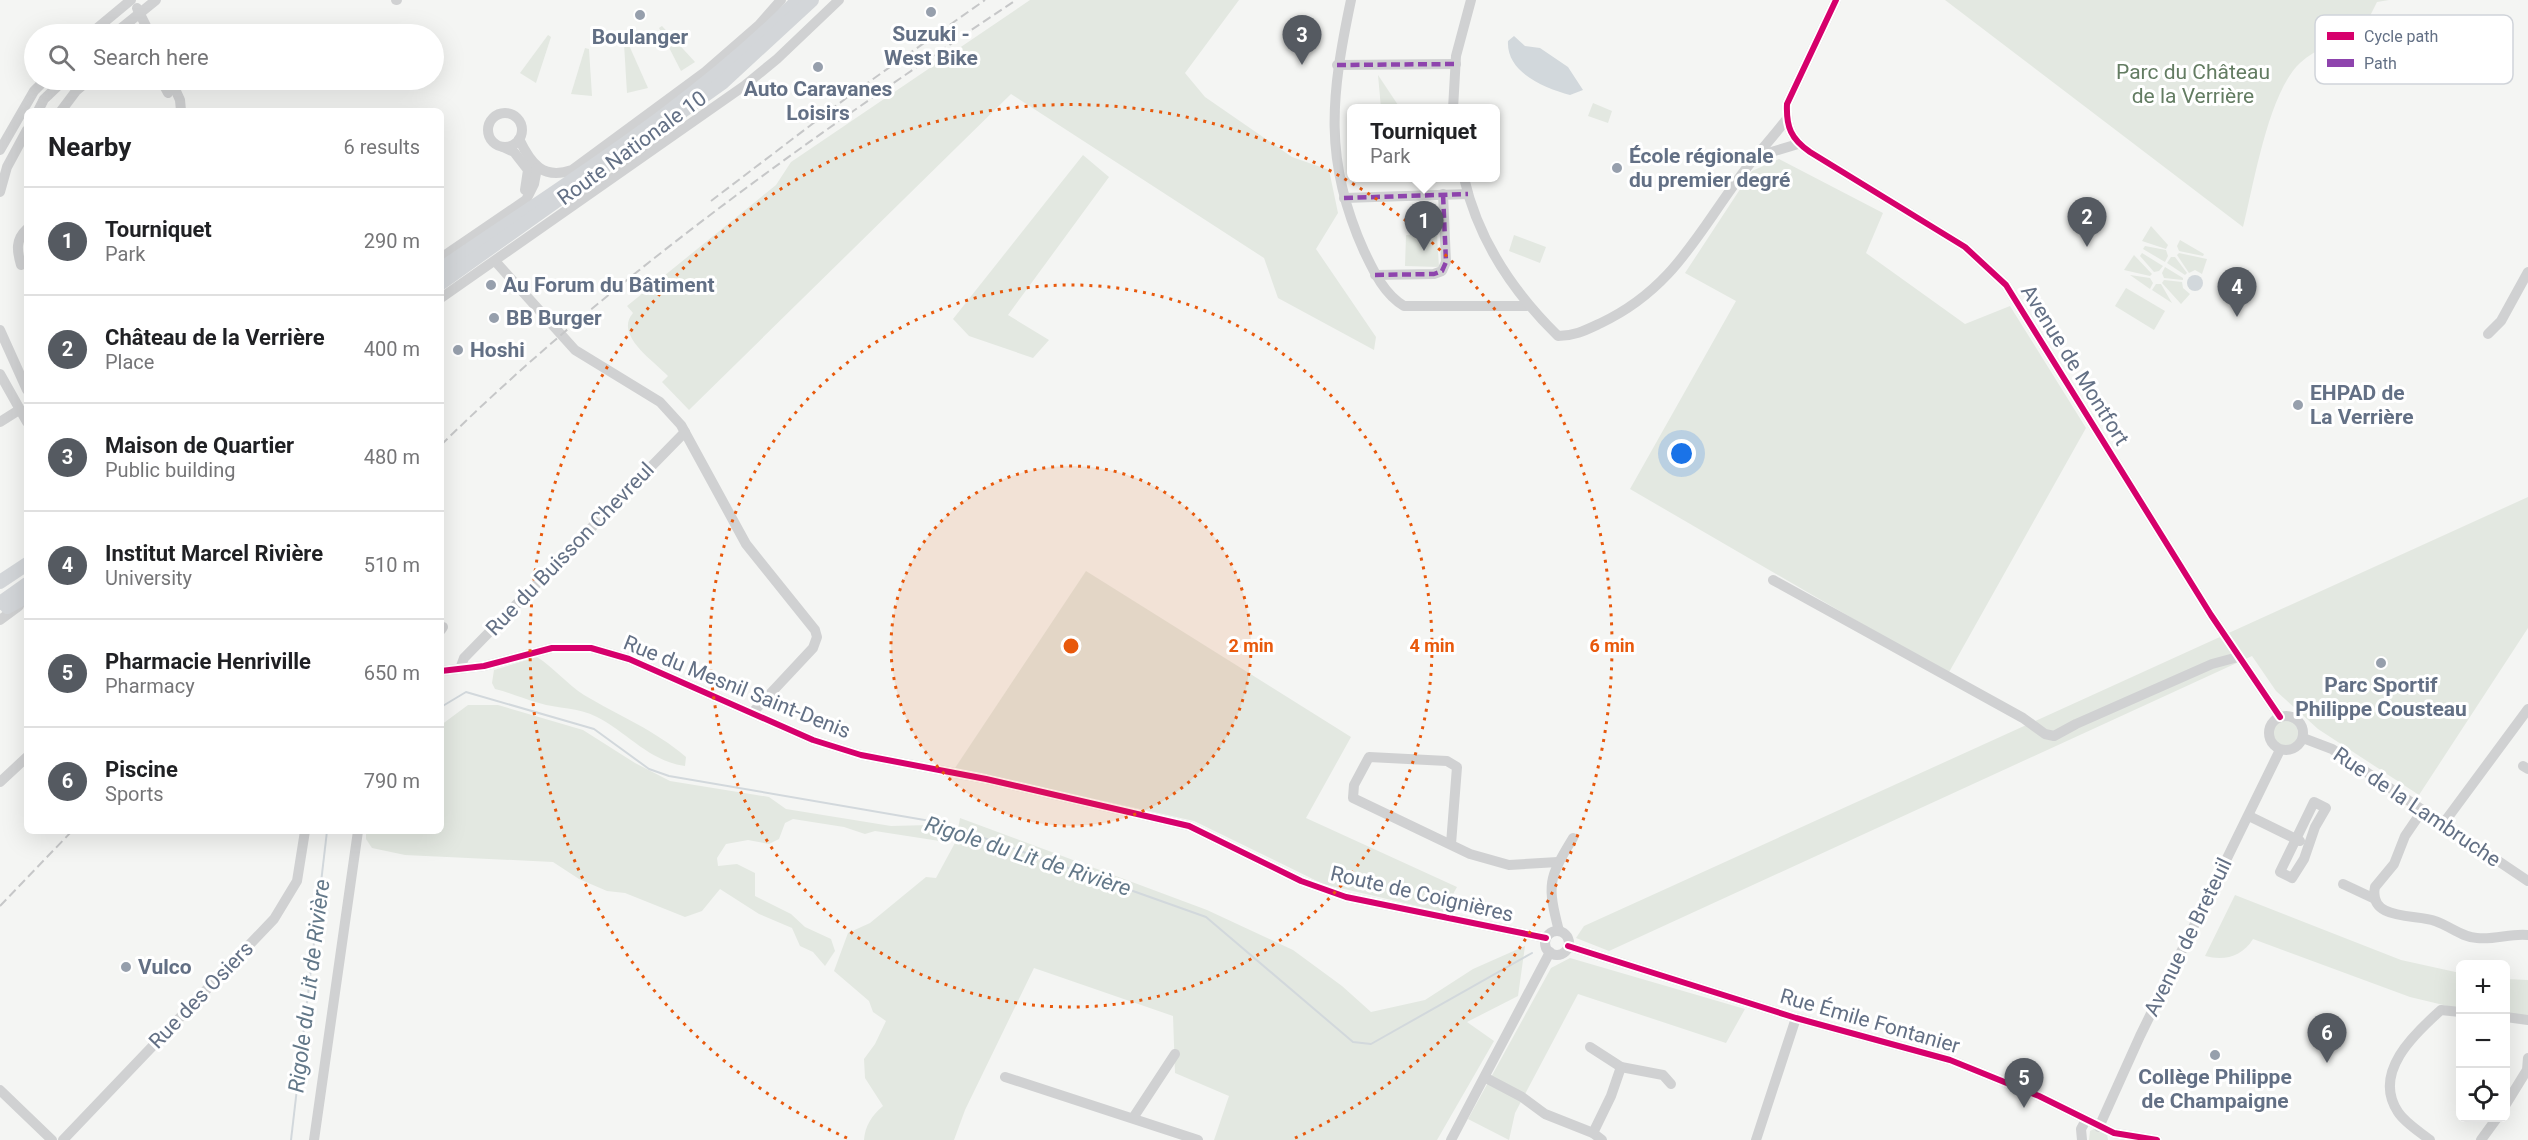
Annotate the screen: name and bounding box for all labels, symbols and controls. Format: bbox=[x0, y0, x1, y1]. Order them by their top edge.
marker: Suzuki - West Bike bbox=[924, 5, 938, 19]
marker: Boulanger bbox=[633, 8, 647, 22]
legend bbox=[2315, 15, 2513, 84]
pin: 3 bbox=[1282, 16, 1322, 65]
place label: Suzuki - West Bike bbox=[884, 22, 978, 70]
search box bbox=[24, 24, 444, 90]
place label: Boulanger bbox=[592, 25, 689, 49]
text: Cycle path bbox=[2364, 27, 2438, 46]
icon: search bbox=[45, 41, 78, 74]
text: Search here bbox=[93, 45, 209, 70]
text: Path bbox=[2364, 54, 2397, 73]
marker: Auto Caravanes Loisirs bbox=[811, 60, 825, 74]
park label: Parc du Château de la Verrière bbox=[2116, 60, 2270, 108]
place label: Auto Caravanes Loisirs bbox=[744, 77, 893, 125]
street label: Route Nationale 10 bbox=[553, 86, 711, 210]
popup bbox=[1347, 104, 1500, 182]
text: Tourniquet bbox=[1370, 119, 1477, 144]
text: Nearby bbox=[48, 132, 131, 162]
text: 6 results bbox=[344, 135, 420, 159]
text: Park bbox=[1370, 144, 1410, 168]
place label: École régionale du premier degré bbox=[1629, 144, 1790, 192]
marker: École régionale du premier degré bbox=[1610, 161, 1624, 175]
pin: 2 bbox=[2068, 198, 2106, 247]
pin: 1 bbox=[1404, 202, 1444, 251]
text: Tourniquet bbox=[105, 217, 212, 242]
text: 1 bbox=[62, 229, 73, 253]
text: 290 m bbox=[364, 229, 420, 253]
text: Park bbox=[105, 242, 145, 266]
pin: 4 bbox=[2218, 268, 2256, 317]
place label: Au Forum du Bâtiment bbox=[503, 273, 715, 297]
marker: Au Forum du Bâtiment bbox=[484, 278, 498, 292]
street label: Avenue de Montfort bbox=[2016, 280, 2134, 450]
place label: BB Burger bbox=[506, 306, 602, 330]
marker: BB Burger bbox=[487, 311, 501, 325]
text: Château de la Verrière bbox=[105, 325, 325, 350]
text: 2 bbox=[62, 337, 73, 361]
text: 400 m bbox=[364, 337, 420, 361]
place label: Hoshi bbox=[470, 338, 525, 362]
marker: Hoshi bbox=[451, 343, 465, 357]
text: Place bbox=[105, 350, 154, 374]
place label: EHPAD de La Verrière bbox=[2310, 381, 2414, 429]
marker: EHPAD de La Verrière bbox=[2291, 398, 2305, 412]
text: Maison de Quartier bbox=[105, 433, 294, 458]
your location bbox=[1667, 439, 1696, 468]
text: 3 bbox=[62, 445, 73, 469]
text: 480 m bbox=[364, 445, 420, 469]
text: Public building bbox=[105, 458, 235, 482]
street label: Rue du Buisson Chevreul bbox=[481, 458, 659, 640]
text: Institut Marcel Rivière bbox=[105, 541, 323, 566]
text: 4 bbox=[62, 553, 73, 577]
text: 510 m bbox=[364, 553, 420, 577]
text: University bbox=[105, 566, 192, 590]
street label: Rue du Mesnil Saint-Denis bbox=[620, 630, 854, 744]
text: 2 min bbox=[1228, 635, 1274, 656]
text: 4 min bbox=[1409, 635, 1455, 656]
text: 6 min bbox=[1589, 635, 1635, 656]
centre of rings bbox=[1061, 636, 1081, 656]
text: Pharmacie Henriville bbox=[105, 649, 311, 674]
marker: Parc Sportif Philippe Cousteau bbox=[2374, 656, 2388, 670]
text: 5 bbox=[62, 661, 73, 685]
text: 650 m bbox=[364, 661, 420, 685]
place label: Parc Sportif Philippe Cousteau bbox=[2295, 673, 2467, 721]
text: Pharmacy bbox=[105, 674, 195, 698]
street label: Rue de la Lambruche bbox=[2329, 742, 2505, 872]
text: Piscine bbox=[105, 757, 178, 782]
text: 6 bbox=[62, 769, 73, 793]
text: 790 m bbox=[364, 769, 420, 793]
text: Sports bbox=[105, 782, 164, 806]
water label: Rigole du Lit de Rivière bbox=[922, 811, 1134, 901]
street label: Avenue de Breteuil bbox=[2139, 854, 2237, 1020]
street label: Route de Coignières bbox=[1328, 861, 1516, 927]
water label: Rigole du Lit de Rivière bbox=[283, 878, 335, 1094]
street label: Rue des Osiers bbox=[144, 937, 258, 1053]
place label: Vulco bbox=[138, 955, 192, 979]
marker: Vulco bbox=[119, 960, 133, 974]
map controls bbox=[2456, 960, 2510, 1122]
button: + bbox=[2456, 960, 2510, 1014]
street label: Rue Émile Fontanier bbox=[1777, 984, 1963, 1058]
pin: 6 bbox=[2308, 1014, 2346, 1063]
button: − bbox=[2456, 1014, 2510, 1068]
marker: Collège Philippe de Champaigne bbox=[2208, 1048, 2222, 1062]
pin: 5 bbox=[2004, 1058, 2044, 1108]
place label: Collège Philippe de Champaigne bbox=[2138, 1065, 2292, 1113]
button: locate bbox=[2456, 1068, 2510, 1122]

